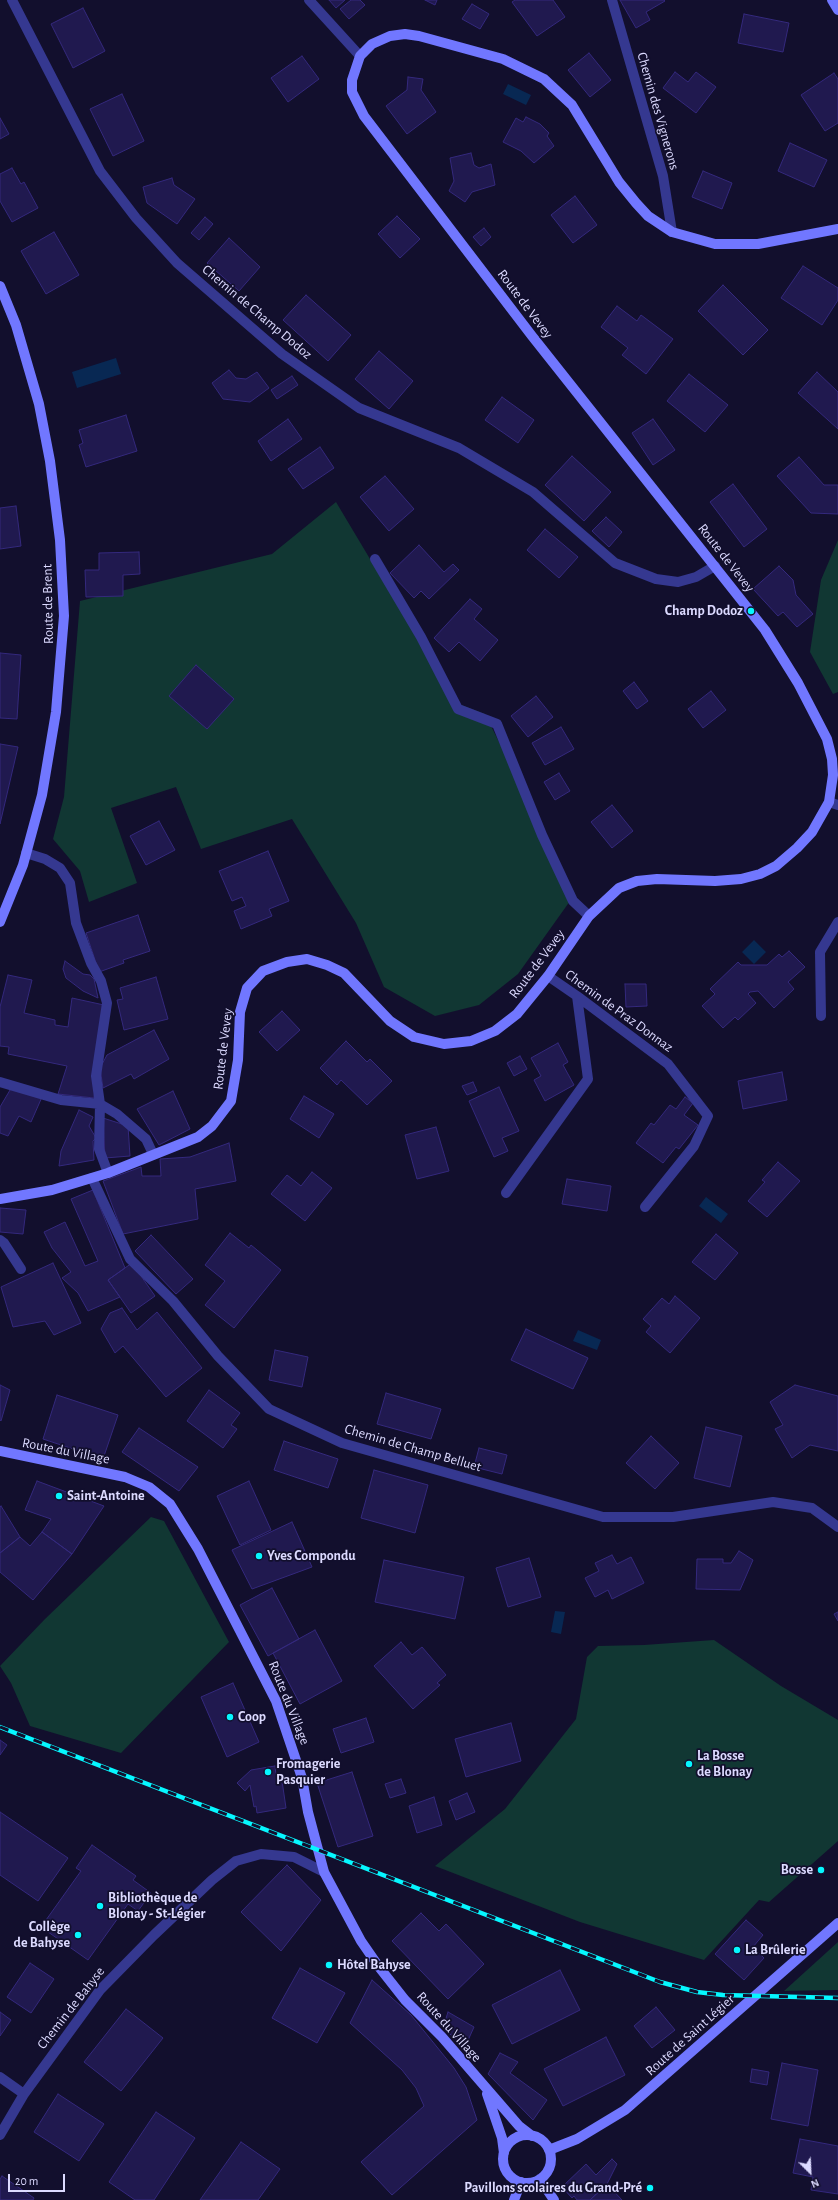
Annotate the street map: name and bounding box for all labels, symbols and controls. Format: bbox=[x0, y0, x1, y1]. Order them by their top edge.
street label: Chemin des Vignerons bbox=[633, 50, 683, 172]
street label: Chemin de Champ Dodoz bbox=[199, 261, 315, 363]
street label: Route de Vevey bbox=[494, 266, 556, 342]
street label: Route de Vevey bbox=[694, 520, 758, 596]
street label: Route de Brent bbox=[39, 564, 57, 644]
place label: Champ Dodoz bbox=[665, 603, 743, 619]
marker: Champ Dodoz bbox=[746, 606, 756, 616]
street label: Route de Vevey bbox=[506, 926, 568, 1002]
street label: Chemin de Praz Donnaz bbox=[562, 966, 676, 1056]
street label: Route de Vevey bbox=[210, 1007, 236, 1091]
street label: Chemin de Champ Belluet bbox=[343, 1420, 483, 1476]
street label: Route du Village bbox=[21, 1434, 111, 1468]
place label: Saint-Antoine bbox=[67, 1488, 145, 1504]
marker: Saint-Antoine bbox=[54, 1491, 64, 1501]
place label: Yves Compondu bbox=[267, 1548, 356, 1564]
marker: Yves Compondu bbox=[254, 1551, 264, 1561]
street label: Route du Village bbox=[265, 1659, 313, 1747]
place label: Coop bbox=[238, 1709, 266, 1725]
marker: Coop bbox=[225, 1712, 235, 1722]
place label: La Bosse de Blonay bbox=[697, 1748, 752, 1780]
place label: Fromagerie Pasquier bbox=[276, 1756, 340, 1788]
marker: La Bosse de Blonay bbox=[684, 1759, 694, 1769]
marker: Fromagerie Pasquier bbox=[263, 1767, 273, 1777]
place label: Bosse bbox=[781, 1862, 813, 1878]
marker: Bosse bbox=[816, 1865, 826, 1875]
place label: Bibliothèque de Blonay - St-Légier bbox=[108, 1890, 205, 1922]
marker: Bibliothèque de Blonay - St-Légier bbox=[95, 1901, 105, 1911]
place label: Collège de Bahyse bbox=[14, 1919, 70, 1952]
marker: Collège de Bahyse bbox=[73, 1930, 83, 1940]
place label: La Brûlerie bbox=[745, 1942, 806, 1958]
marker: La Brûlerie bbox=[732, 1945, 742, 1955]
place label: Hôtel Bahyse bbox=[337, 1957, 411, 1973]
marker: Hôtel Bahyse bbox=[324, 1960, 334, 1970]
street label: Chemin de Bahyse bbox=[34, 1964, 108, 2052]
street label: Route du Village bbox=[413, 1988, 485, 2066]
street label: Route de Saint Légier bbox=[642, 1991, 738, 2079]
north arrow bbox=[790, 2152, 830, 2192]
scale bar bbox=[10, 2166, 67, 2192]
text: 20 m bbox=[15, 2175, 38, 2187]
text: N bbox=[809, 2177, 821, 2190]
place label: Pavillons scolaires du Grand-Pré bbox=[464, 2180, 642, 2196]
marker: Pavillons scolaires du Grand-Pré bbox=[645, 2183, 655, 2193]

